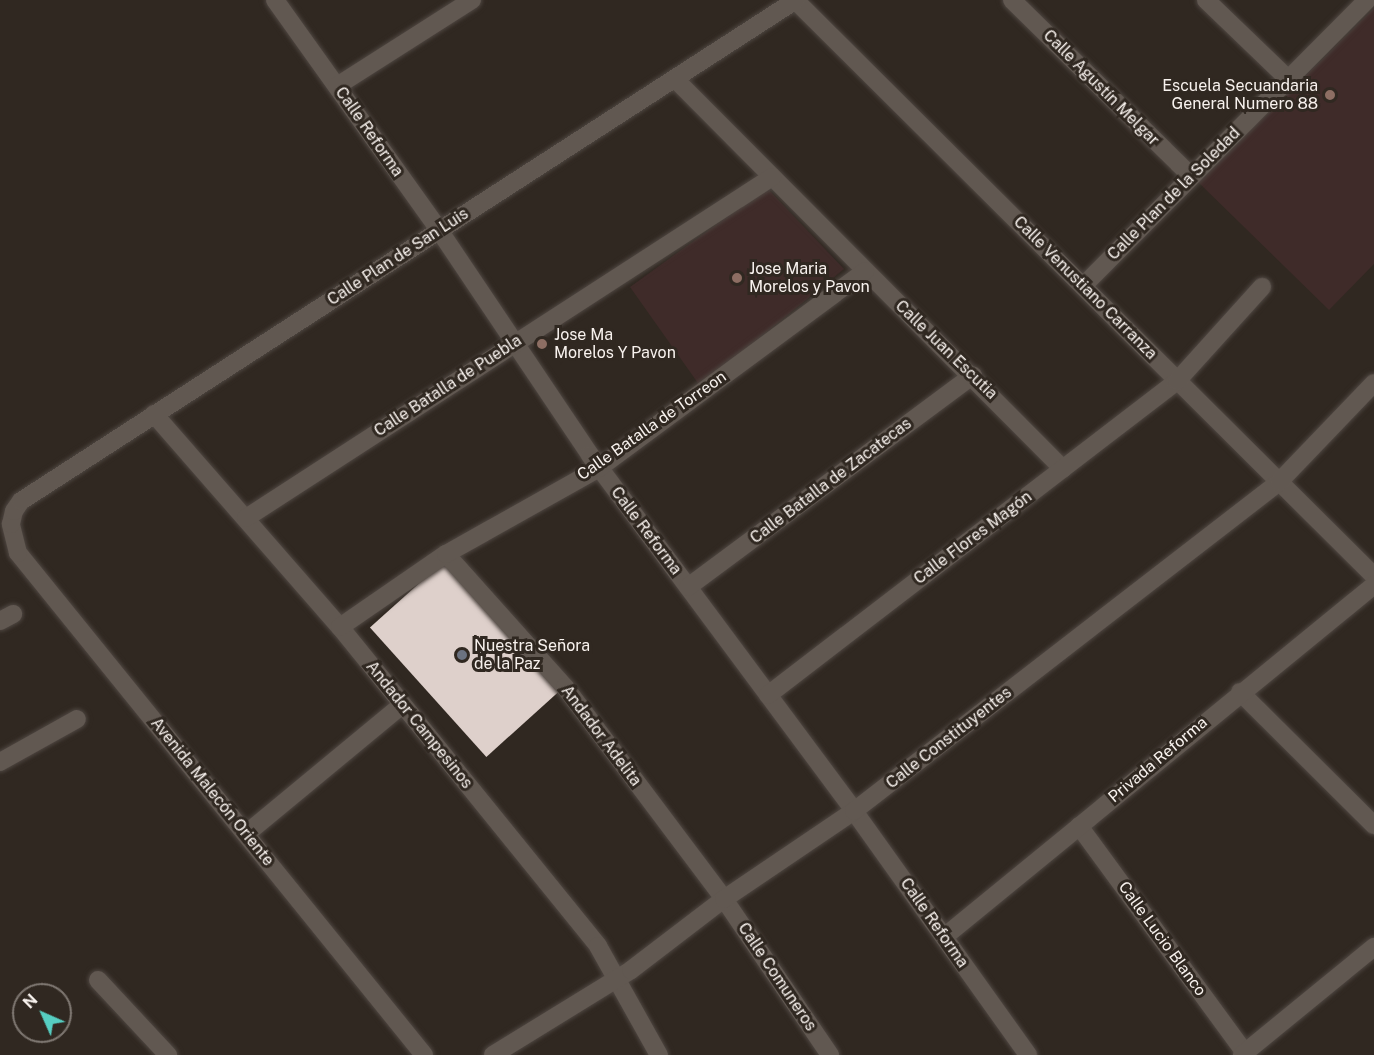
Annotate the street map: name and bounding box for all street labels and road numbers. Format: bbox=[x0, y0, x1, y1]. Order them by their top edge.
street label: Calle Agustín Melgar bbox=[1039, 26, 1163, 150]
street label: Calle Reforma bbox=[331, 83, 407, 181]
street label: Calle Plan de la Soledad bbox=[1104, 124, 1244, 264]
street label: Calle Plan de San Luis bbox=[324, 204, 472, 310]
street label: Calle Venustiano Carranza bbox=[1009, 212, 1161, 364]
street label: Calle Juan Escutia bbox=[891, 297, 1001, 403]
street label: Calle Batalla de Puebla bbox=[371, 331, 525, 441]
street label: Calle Batalla de Torreon bbox=[574, 367, 730, 485]
street label: Calle Batalla de Zacatecas bbox=[746, 414, 916, 548]
street label: Calle Reforma bbox=[607, 483, 685, 579]
street label: Calle Flores Magón bbox=[910, 487, 1036, 589]
street label: Andador Campesinos bbox=[362, 657, 476, 793]
street label: Andador Adelita bbox=[557, 682, 645, 790]
street label: Calle Constituyentes bbox=[882, 683, 1016, 793]
street label: Privada Reforma bbox=[1105, 713, 1211, 807]
street label: Avenida Malecón Oriente bbox=[146, 714, 278, 870]
street label: Calle Reforma bbox=[896, 874, 972, 972]
street label: Calle Lucio Blanco bbox=[1114, 878, 1210, 1000]
street label: Calle Comuneros bbox=[734, 919, 820, 1035]

